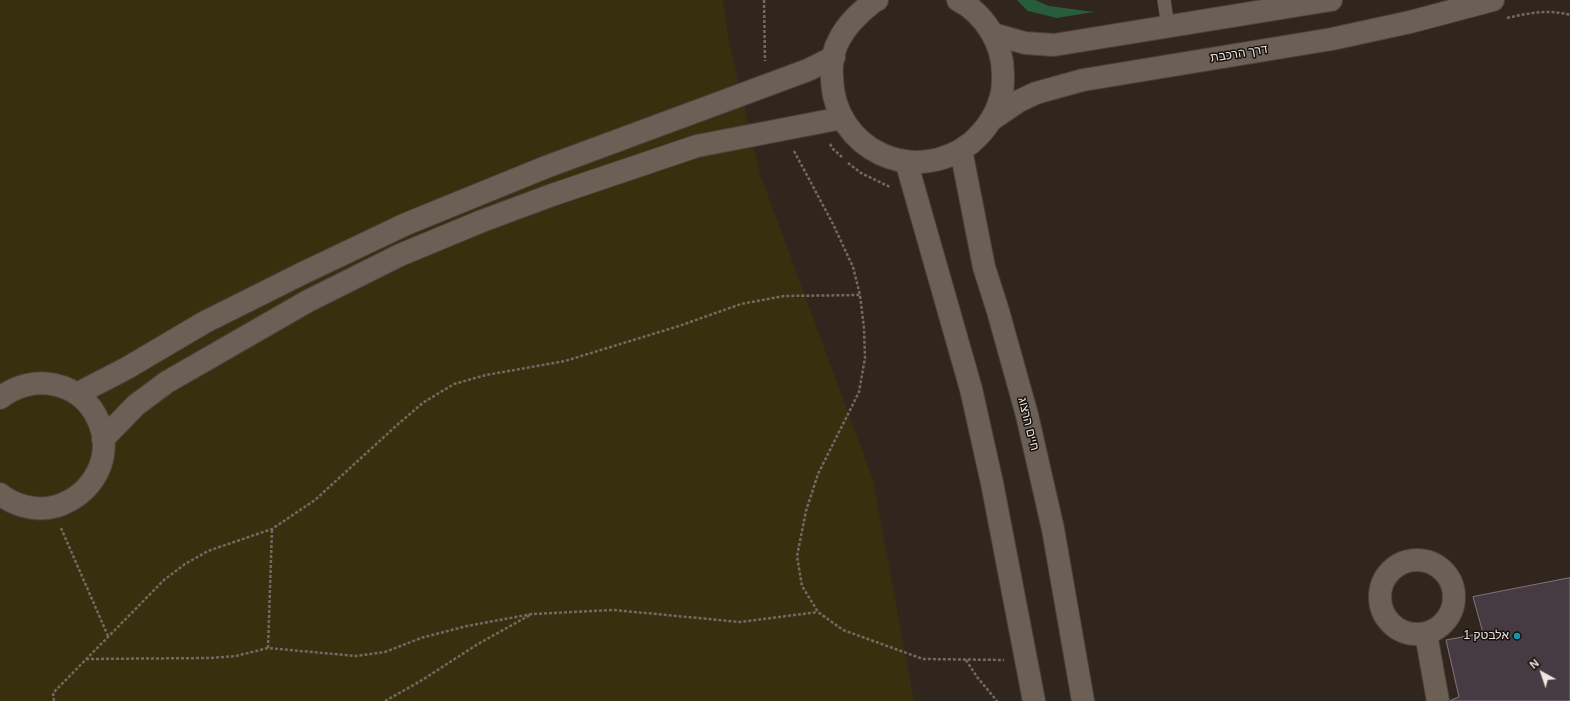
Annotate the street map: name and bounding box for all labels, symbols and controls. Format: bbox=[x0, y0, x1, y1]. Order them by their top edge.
street label: דרך הרכבת bbox=[1209, 42, 1269, 66]
street label: חיים הרצוג bbox=[1014, 396, 1042, 452]
place label: אלבטק 1 bbox=[1463, 629, 1509, 643]
marker: אלבטק 1 bbox=[1512, 631, 1522, 641]
north arrow bbox=[1522, 653, 1562, 693]
text: N bbox=[1527, 657, 1541, 671]

